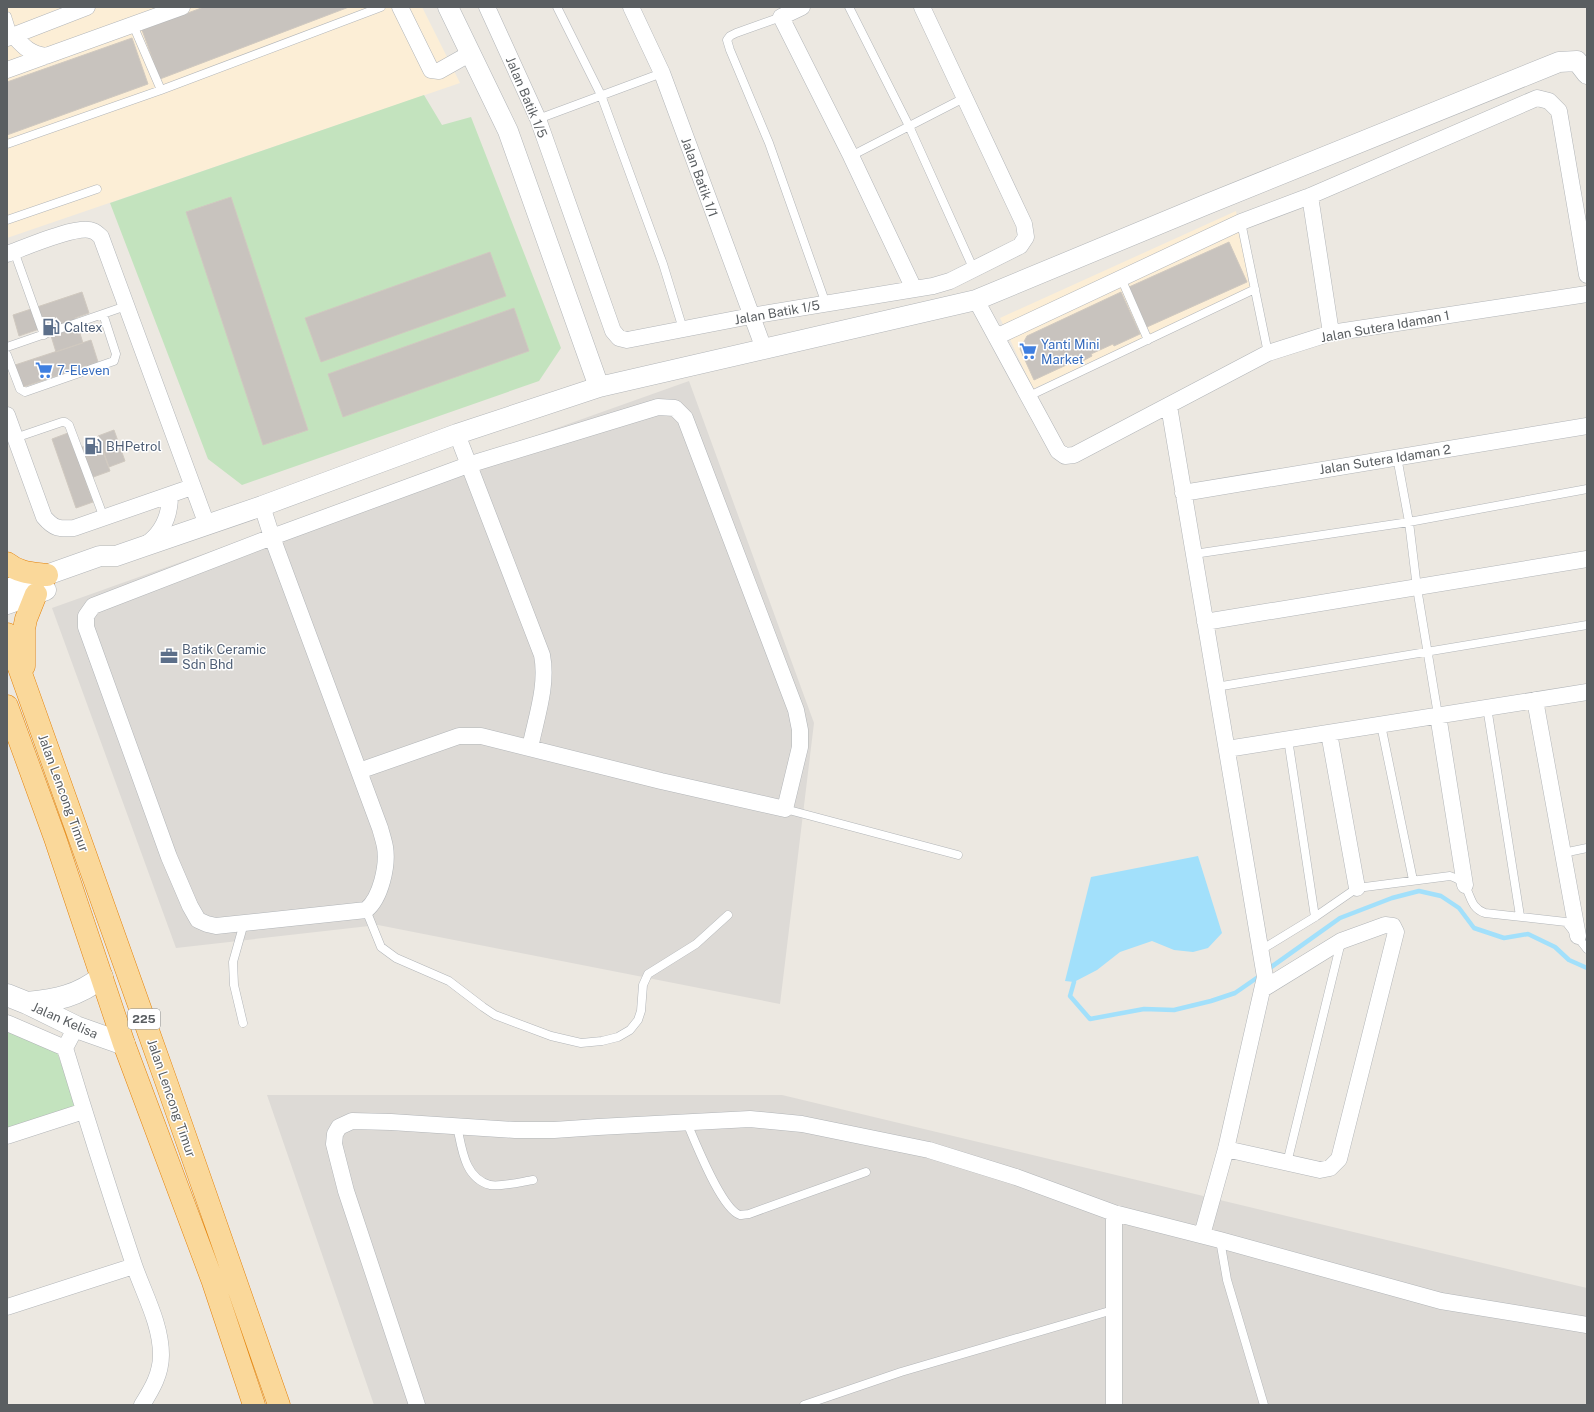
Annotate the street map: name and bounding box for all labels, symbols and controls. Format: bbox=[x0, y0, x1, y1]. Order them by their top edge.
street label: Jalan Batik 1/5 bbox=[503, 54, 550, 140]
street label: Jalan Batik 1/1 bbox=[678, 135, 721, 219]
street label: Jalan Batik 1/5 bbox=[733, 298, 821, 327]
street label: Jalan Sutera Idaman 1 bbox=[1319, 308, 1451, 345]
fuel station icon: Caltex bbox=[41, 317, 61, 337]
place label: Caltex bbox=[64, 320, 103, 335]
place label: Yanti Mini Market bbox=[1041, 337, 1099, 367]
supermarket icon: Yanti Mini Market bbox=[1018, 341, 1038, 361]
supermarket icon: 7-Eleven bbox=[34, 360, 54, 380]
place label: 7-Eleven bbox=[57, 363, 110, 378]
fuel station icon: BHPetrol bbox=[83, 436, 103, 456]
place label: BHPetrol bbox=[106, 439, 161, 454]
street label: Jalan Sutera Idaman 2 bbox=[1318, 442, 1452, 477]
place label: Batik Ceramic Sdn Bhd bbox=[182, 642, 266, 672]
office icon: Batik Ceramic Sdn Bhd bbox=[159, 646, 179, 666]
street label: Jalan Lencong Timur bbox=[35, 732, 92, 854]
street label: Jalan Kelisa bbox=[29, 999, 100, 1042]
road number: 225 bbox=[128, 1009, 160, 1029]
street label: Jalan Lencong Timur bbox=[144, 1037, 199, 1159]

